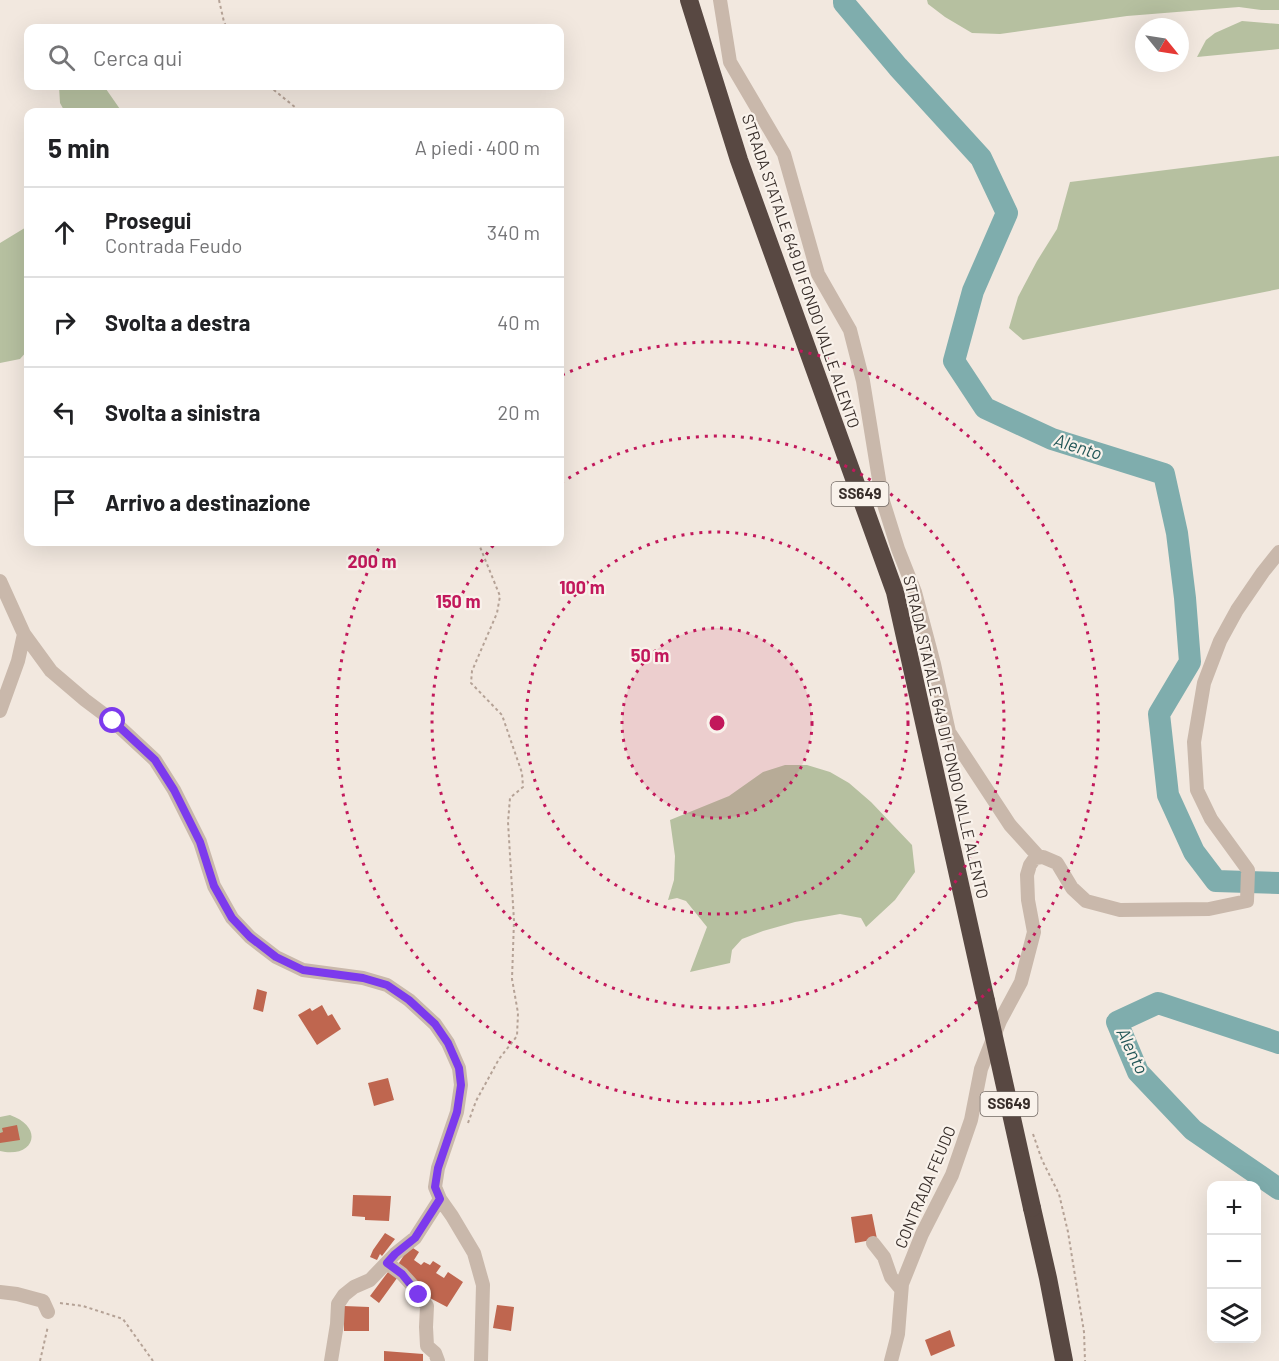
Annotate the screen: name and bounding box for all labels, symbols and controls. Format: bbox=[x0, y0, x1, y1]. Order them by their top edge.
north arrow bbox=[1135, 18, 1189, 72]
search box bbox=[24, 24, 564, 90]
icon: search bbox=[45, 41, 78, 74]
text: Cerca qui bbox=[93, 44, 183, 70]
street label: STRADA STATALE 649 DI FONDO VALLE ALENTO bbox=[739, 111, 864, 430]
text: 5 min bbox=[48, 132, 110, 163]
text: A piedi · 400 m bbox=[415, 135, 540, 159]
text: Prosegui bbox=[105, 207, 191, 233]
icon: ahead bbox=[48, 216, 81, 249]
text: 340 m bbox=[487, 220, 540, 244]
text: Contrada Feudo bbox=[105, 233, 242, 257]
icon: right bbox=[48, 306, 81, 339]
text: Svolta a destra bbox=[105, 309, 250, 335]
text: 40 m bbox=[497, 310, 540, 334]
icon: left bbox=[48, 396, 81, 429]
text: Svolta a sinistra bbox=[105, 399, 260, 425]
text: 20 m bbox=[497, 400, 540, 424]
water label: Alento bbox=[1052, 428, 1105, 464]
road number: SS649 bbox=[832, 482, 888, 506]
icon: arrive bbox=[48, 486, 81, 519]
text: Arrivo a destinazione bbox=[105, 489, 311, 515]
text: 200 m bbox=[347, 550, 397, 572]
street label: STRADA STATALE 649 DI FONDO VALLE ALENTO bbox=[900, 573, 993, 900]
text: 100 m bbox=[559, 576, 605, 598]
text: 150 m bbox=[436, 590, 480, 612]
text: 50 m bbox=[631, 644, 669, 666]
route start bbox=[99, 707, 125, 733]
centre of rings bbox=[707, 713, 727, 733]
water label: Alento bbox=[1112, 1024, 1154, 1077]
road number: SS649 bbox=[980, 1092, 1038, 1116]
street label: CONTRADA FEUDO bbox=[890, 1123, 959, 1251]
map controls bbox=[1207, 1181, 1261, 1343]
button: + bbox=[1207, 1181, 1261, 1235]
button: − bbox=[1207, 1235, 1261, 1289]
route end bbox=[405, 1281, 431, 1307]
button: layers bbox=[1207, 1289, 1261, 1343]

